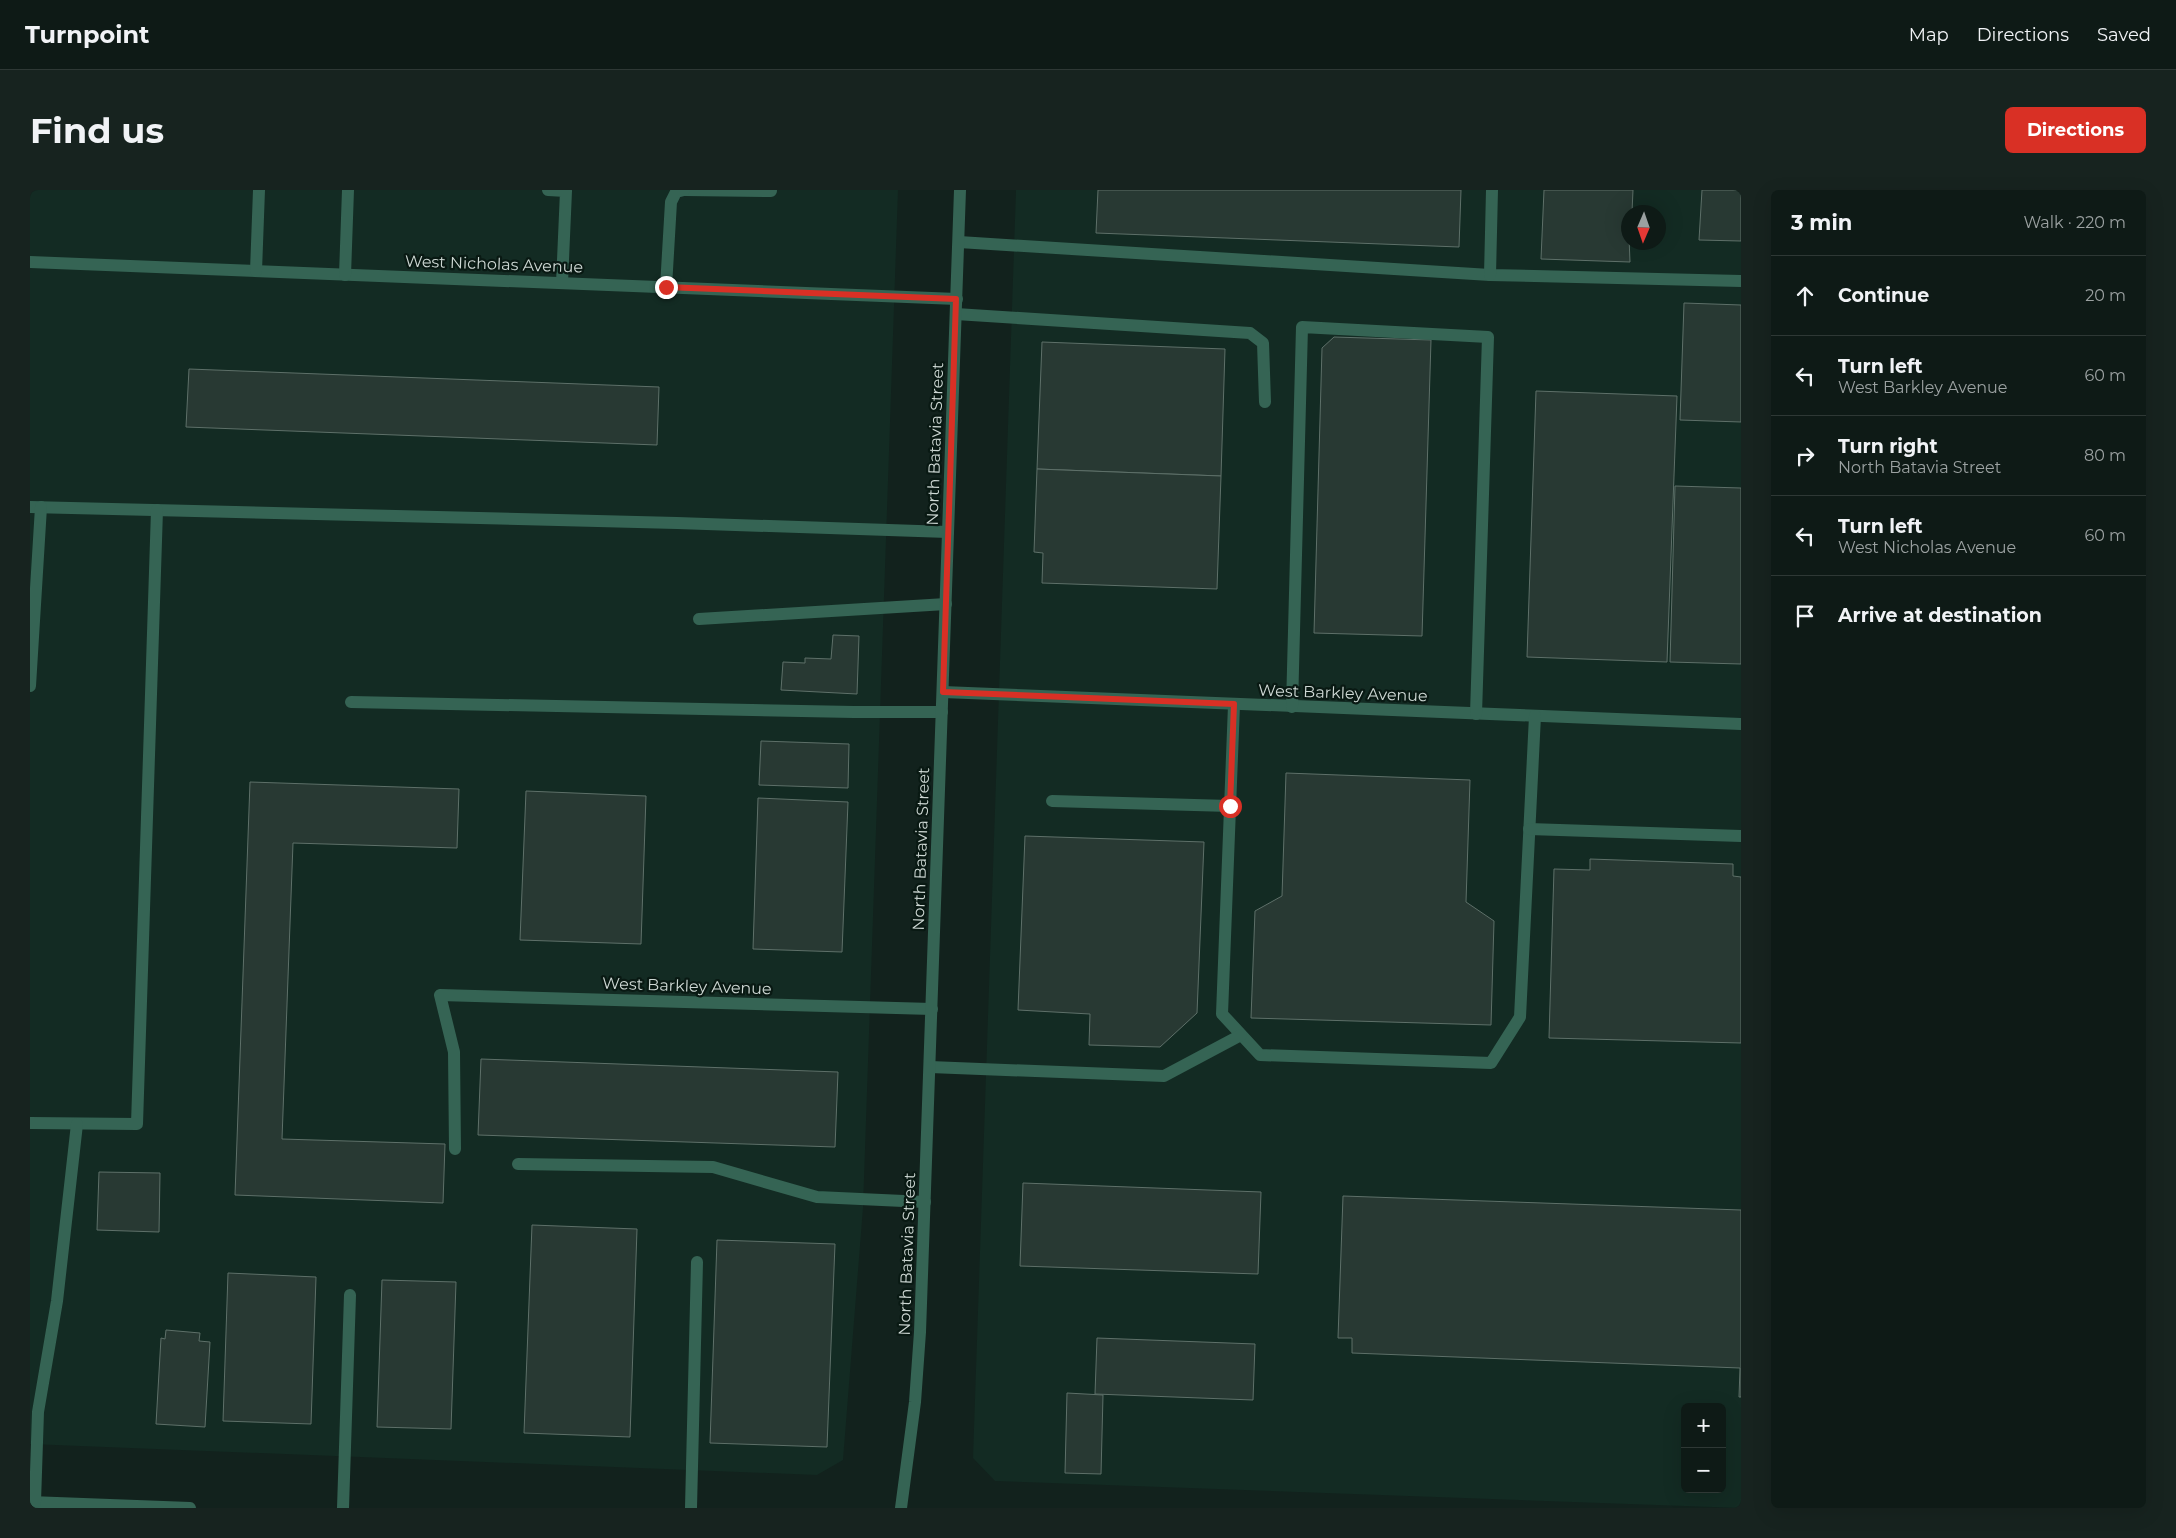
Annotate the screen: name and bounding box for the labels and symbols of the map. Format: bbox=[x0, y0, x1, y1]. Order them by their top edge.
north arrow bbox=[1621, 205, 1666, 250]
street label: West Nicholas Avenue bbox=[405, 251, 583, 277]
route end bbox=[655, 276, 678, 299]
street label: North Batavia Street bbox=[923, 362, 947, 526]
street label: West Barkley Avenue bbox=[1258, 681, 1428, 705]
street label: North Batavia Street bbox=[909, 767, 933, 931]
route start bbox=[1219, 795, 1242, 818]
street label: West Barkley Avenue bbox=[602, 974, 772, 998]
street label: North Batavia Street bbox=[895, 1172, 919, 1336]

